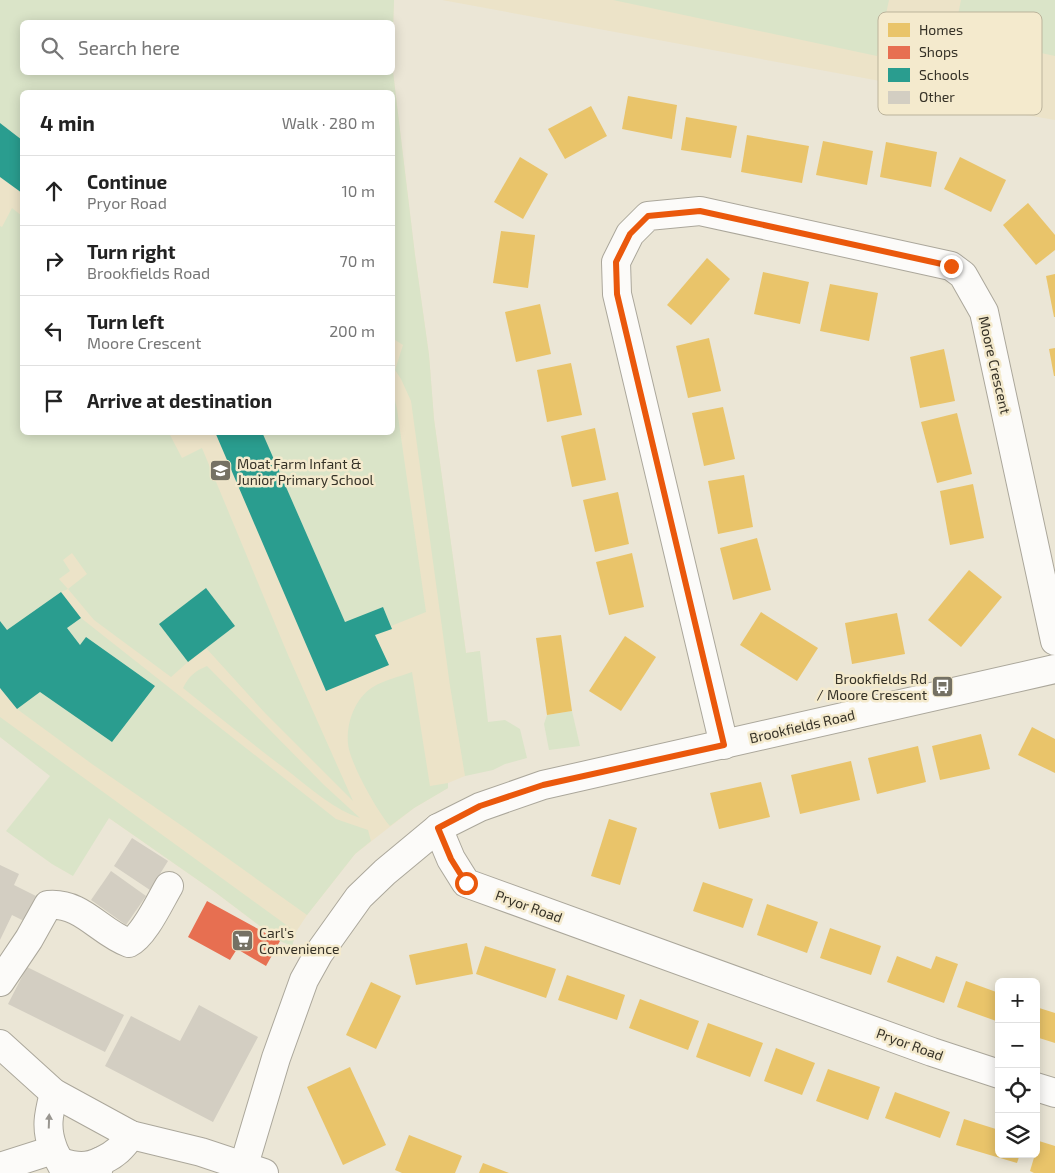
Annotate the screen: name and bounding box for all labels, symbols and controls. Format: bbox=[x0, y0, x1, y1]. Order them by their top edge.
legend bbox=[878, 12, 1042, 115]
search box bbox=[20, 20, 395, 75]
text: Homes bbox=[919, 21, 963, 38]
icon: search bbox=[38, 34, 66, 62]
text: Search here bbox=[78, 36, 180, 59]
text: Shops bbox=[919, 43, 958, 60]
text: Schools bbox=[919, 66, 969, 83]
text: Other bbox=[919, 88, 955, 105]
text: 4 min bbox=[40, 110, 95, 135]
text: Walk · 280 m bbox=[282, 113, 375, 132]
text: Continue bbox=[87, 170, 167, 193]
icon: ahead bbox=[40, 177, 68, 205]
text: 10 m bbox=[341, 181, 375, 200]
text: Pryor Road bbox=[87, 193, 167, 212]
text: Turn right bbox=[87, 240, 175, 263]
icon: right bbox=[40, 247, 68, 275]
text: 70 m bbox=[340, 251, 375, 270]
route end bbox=[940, 255, 963, 278]
text: Brookfields Road bbox=[87, 263, 210, 282]
text: Turn left bbox=[87, 310, 164, 333]
street label: Moore Crescent bbox=[975, 314, 1015, 416]
icon: left bbox=[40, 317, 68, 345]
text: 200 m bbox=[329, 321, 375, 340]
text: Moore Crescent bbox=[87, 333, 201, 352]
icon: arrive bbox=[40, 387, 68, 415]
text: Arrive at destination bbox=[87, 389, 272, 412]
place label: Moat Farm Infant & Junior Primary School bbox=[237, 455, 375, 488]
school or university icon: Moat Farm Infant & Junior Primary School bbox=[209, 459, 233, 483]
place label: Brookfields Rd / Moore Crescent bbox=[817, 670, 927, 703]
bus stop icon: Brookfields Rd / Moore Crescent bbox=[931, 674, 955, 698]
street label: Brookfields Road bbox=[748, 706, 856, 746]
route start bbox=[455, 872, 478, 895]
street label: Pryor Road bbox=[493, 886, 565, 926]
place label: Carl's Convenience bbox=[259, 924, 339, 957]
supermarket icon: Carl's Convenience bbox=[231, 928, 255, 952]
map controls bbox=[995, 978, 1040, 1158]
button: + bbox=[995, 978, 1040, 1023]
button: − bbox=[995, 1023, 1040, 1068]
street label: Pryor Road bbox=[874, 1024, 946, 1064]
button: locate bbox=[995, 1068, 1040, 1113]
one-way arrow bbox=[45, 1113, 53, 1129]
button: layers bbox=[995, 1113, 1040, 1158]

